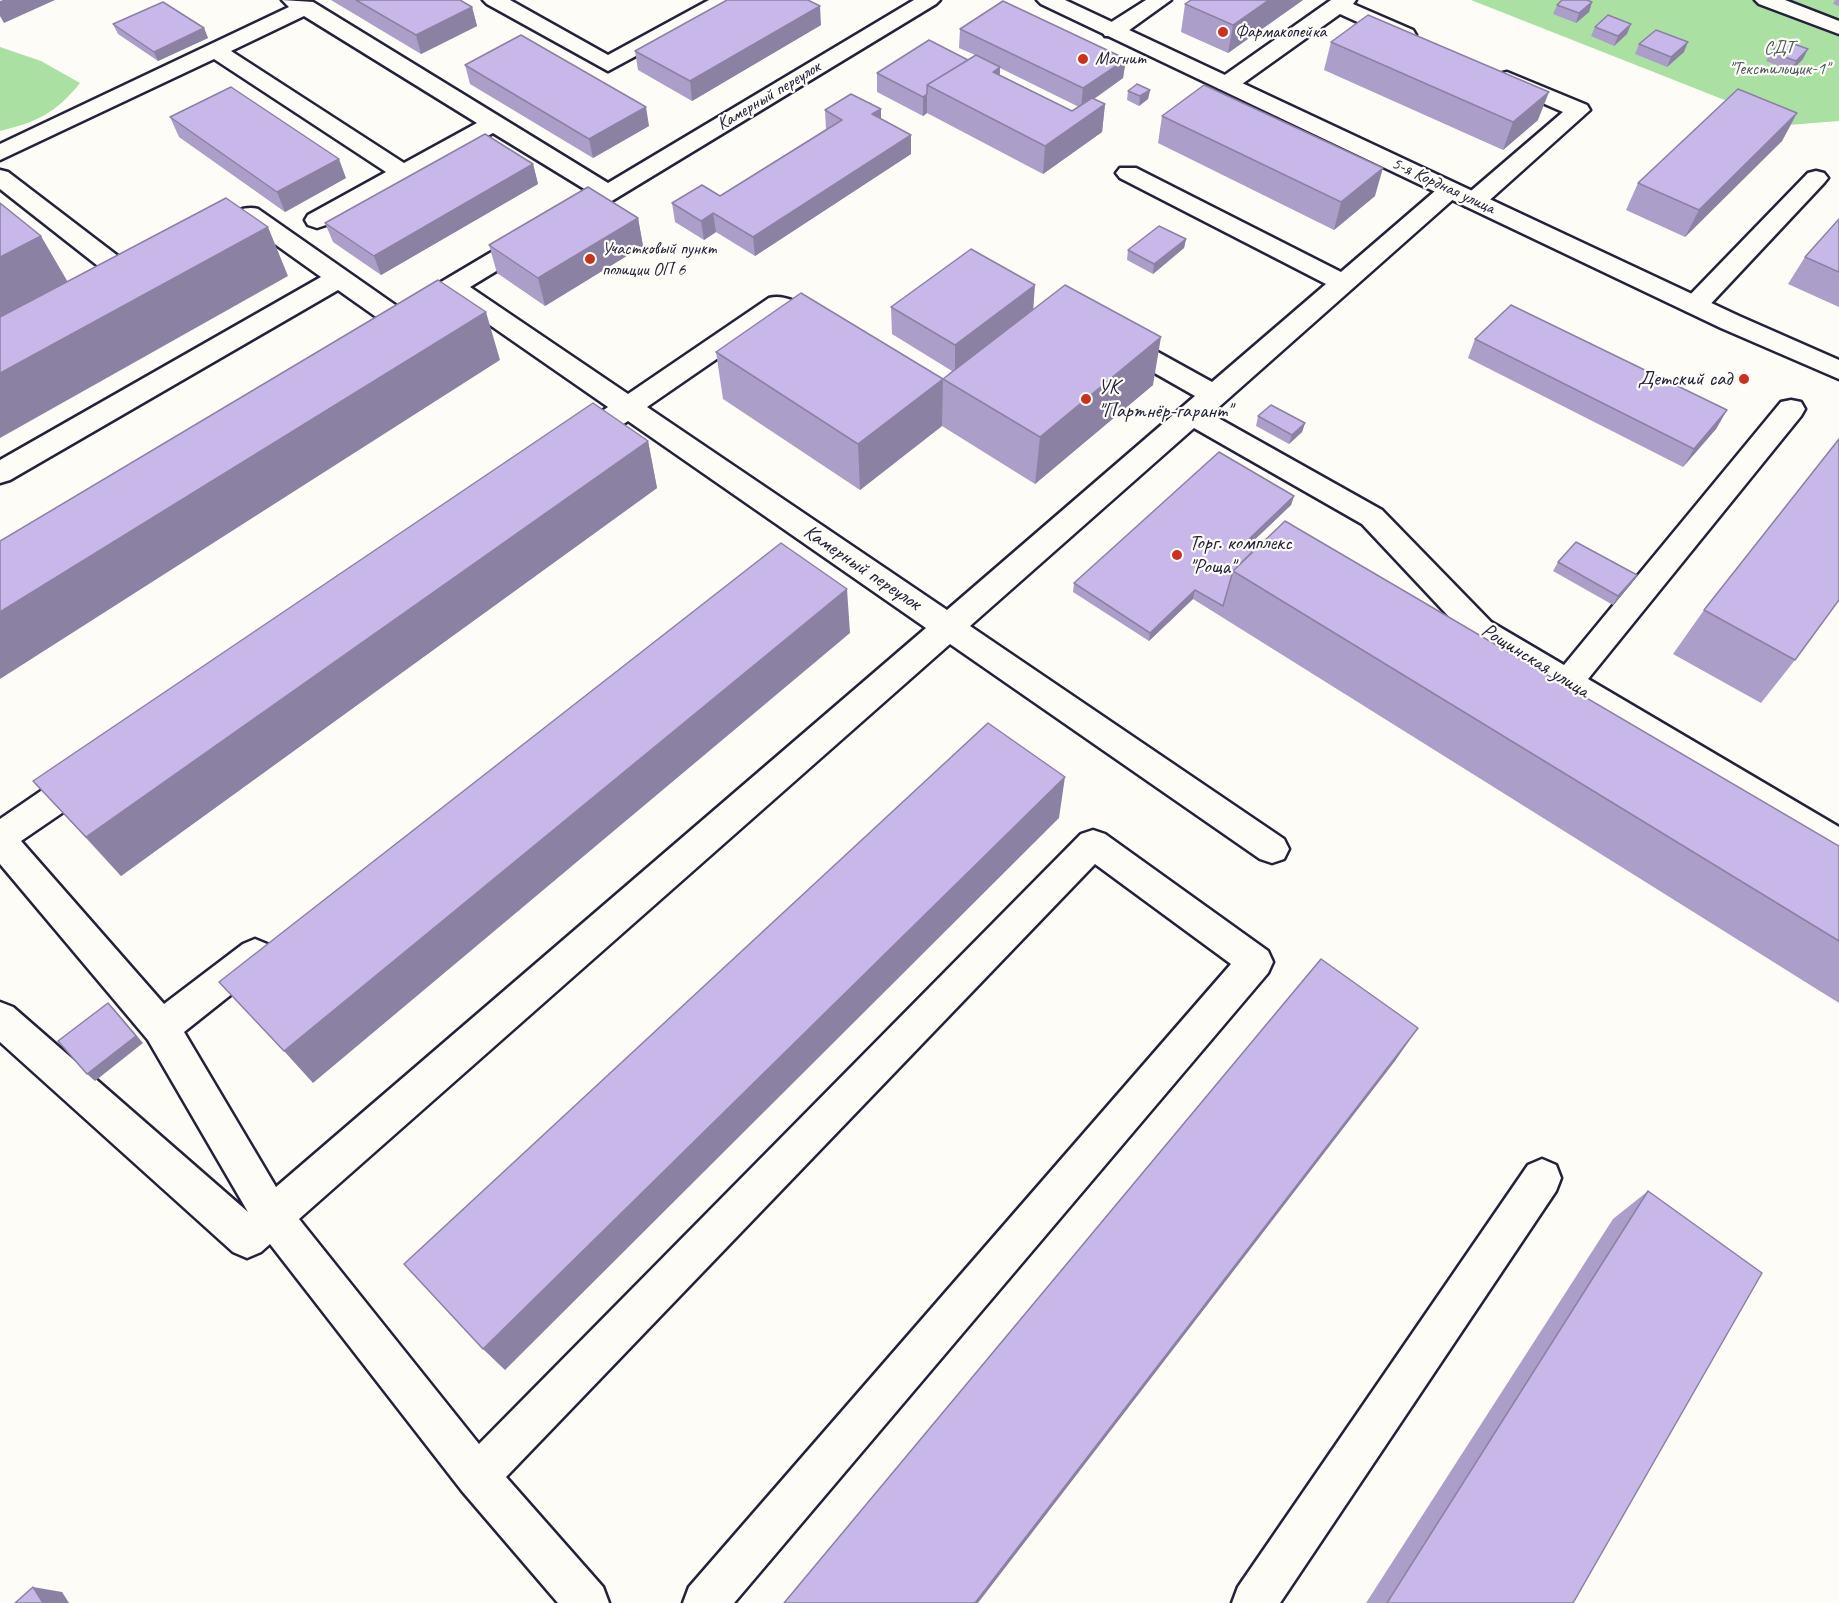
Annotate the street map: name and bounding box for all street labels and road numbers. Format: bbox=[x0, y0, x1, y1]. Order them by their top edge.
street label: Камерный переулок bbox=[713, 57, 825, 135]
street label: 5-я Кордная улица bbox=[1388, 153, 1498, 219]
street label: Камерный переулок bbox=[798, 519, 926, 617]
street label: Рощинская улица bbox=[1476, 618, 1594, 704]

